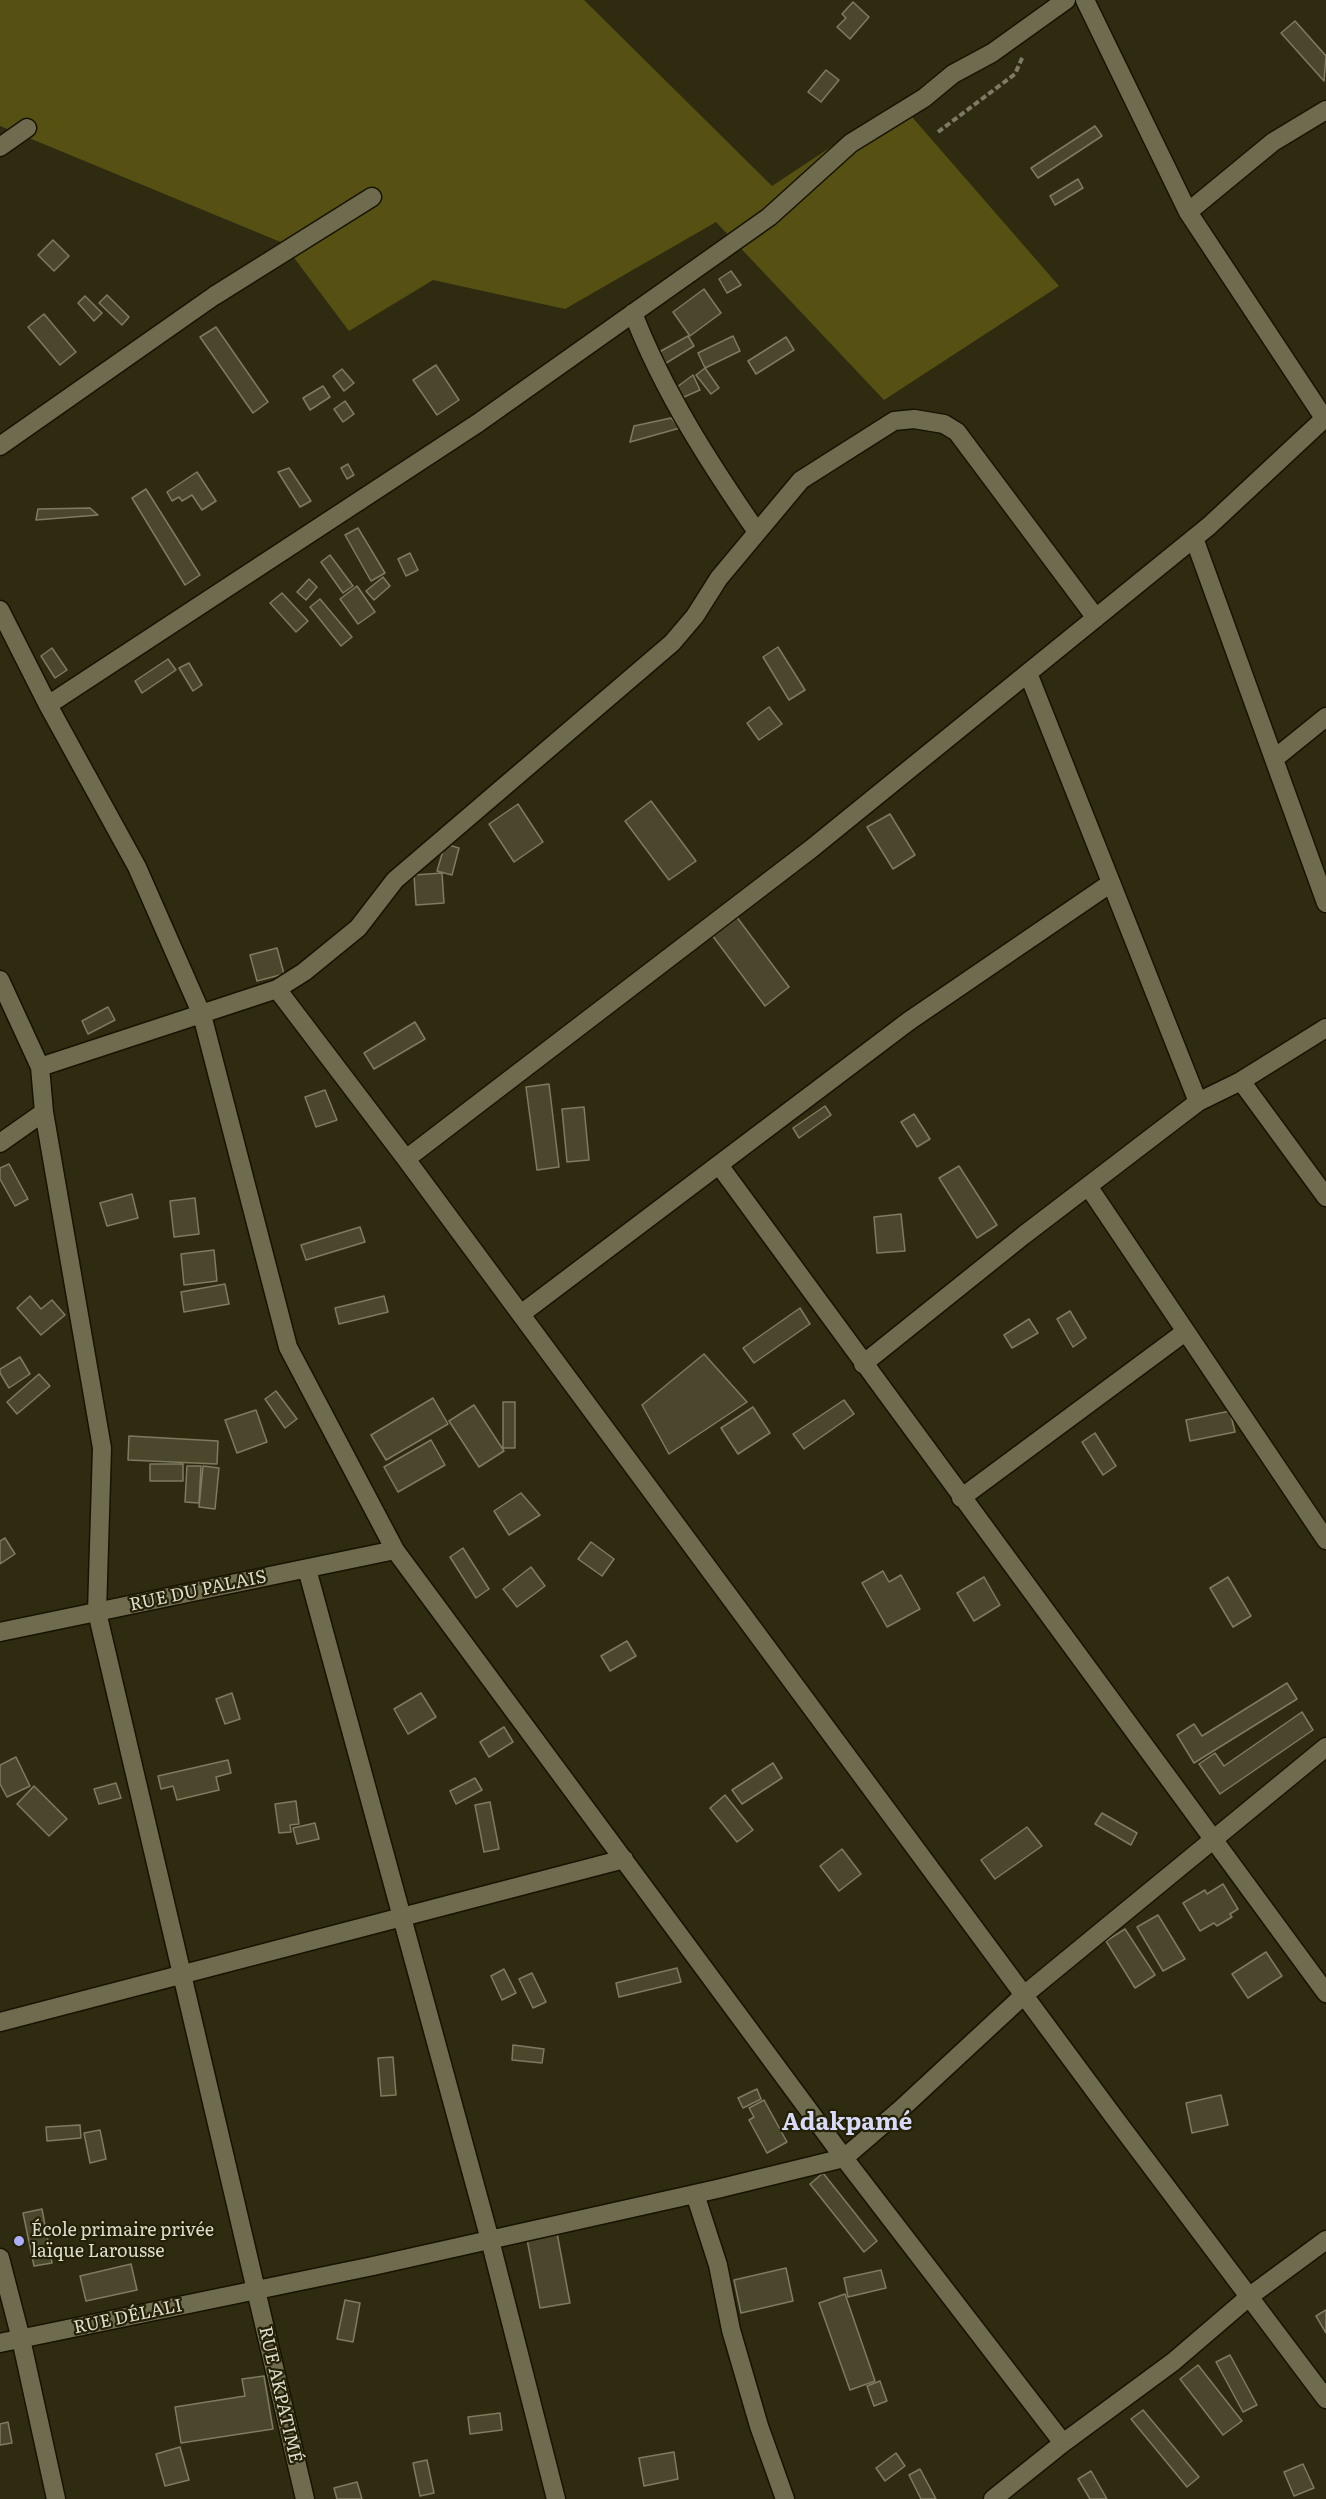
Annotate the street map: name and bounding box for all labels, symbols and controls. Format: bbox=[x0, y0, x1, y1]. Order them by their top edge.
street label: RUE DU PALAIS bbox=[128, 1566, 268, 1616]
district label: Adakpamé bbox=[782, 2109, 912, 2137]
place label: École primaire privée laïque Larousse bbox=[31, 2220, 214, 2262]
marker: École primaire privée laïque Larousse bbox=[12, 2234, 26, 2248]
street label: RUE DÉLALI bbox=[72, 2295, 184, 2339]
street label: RUE AKPATIMÉ bbox=[254, 2324, 306, 2466]

